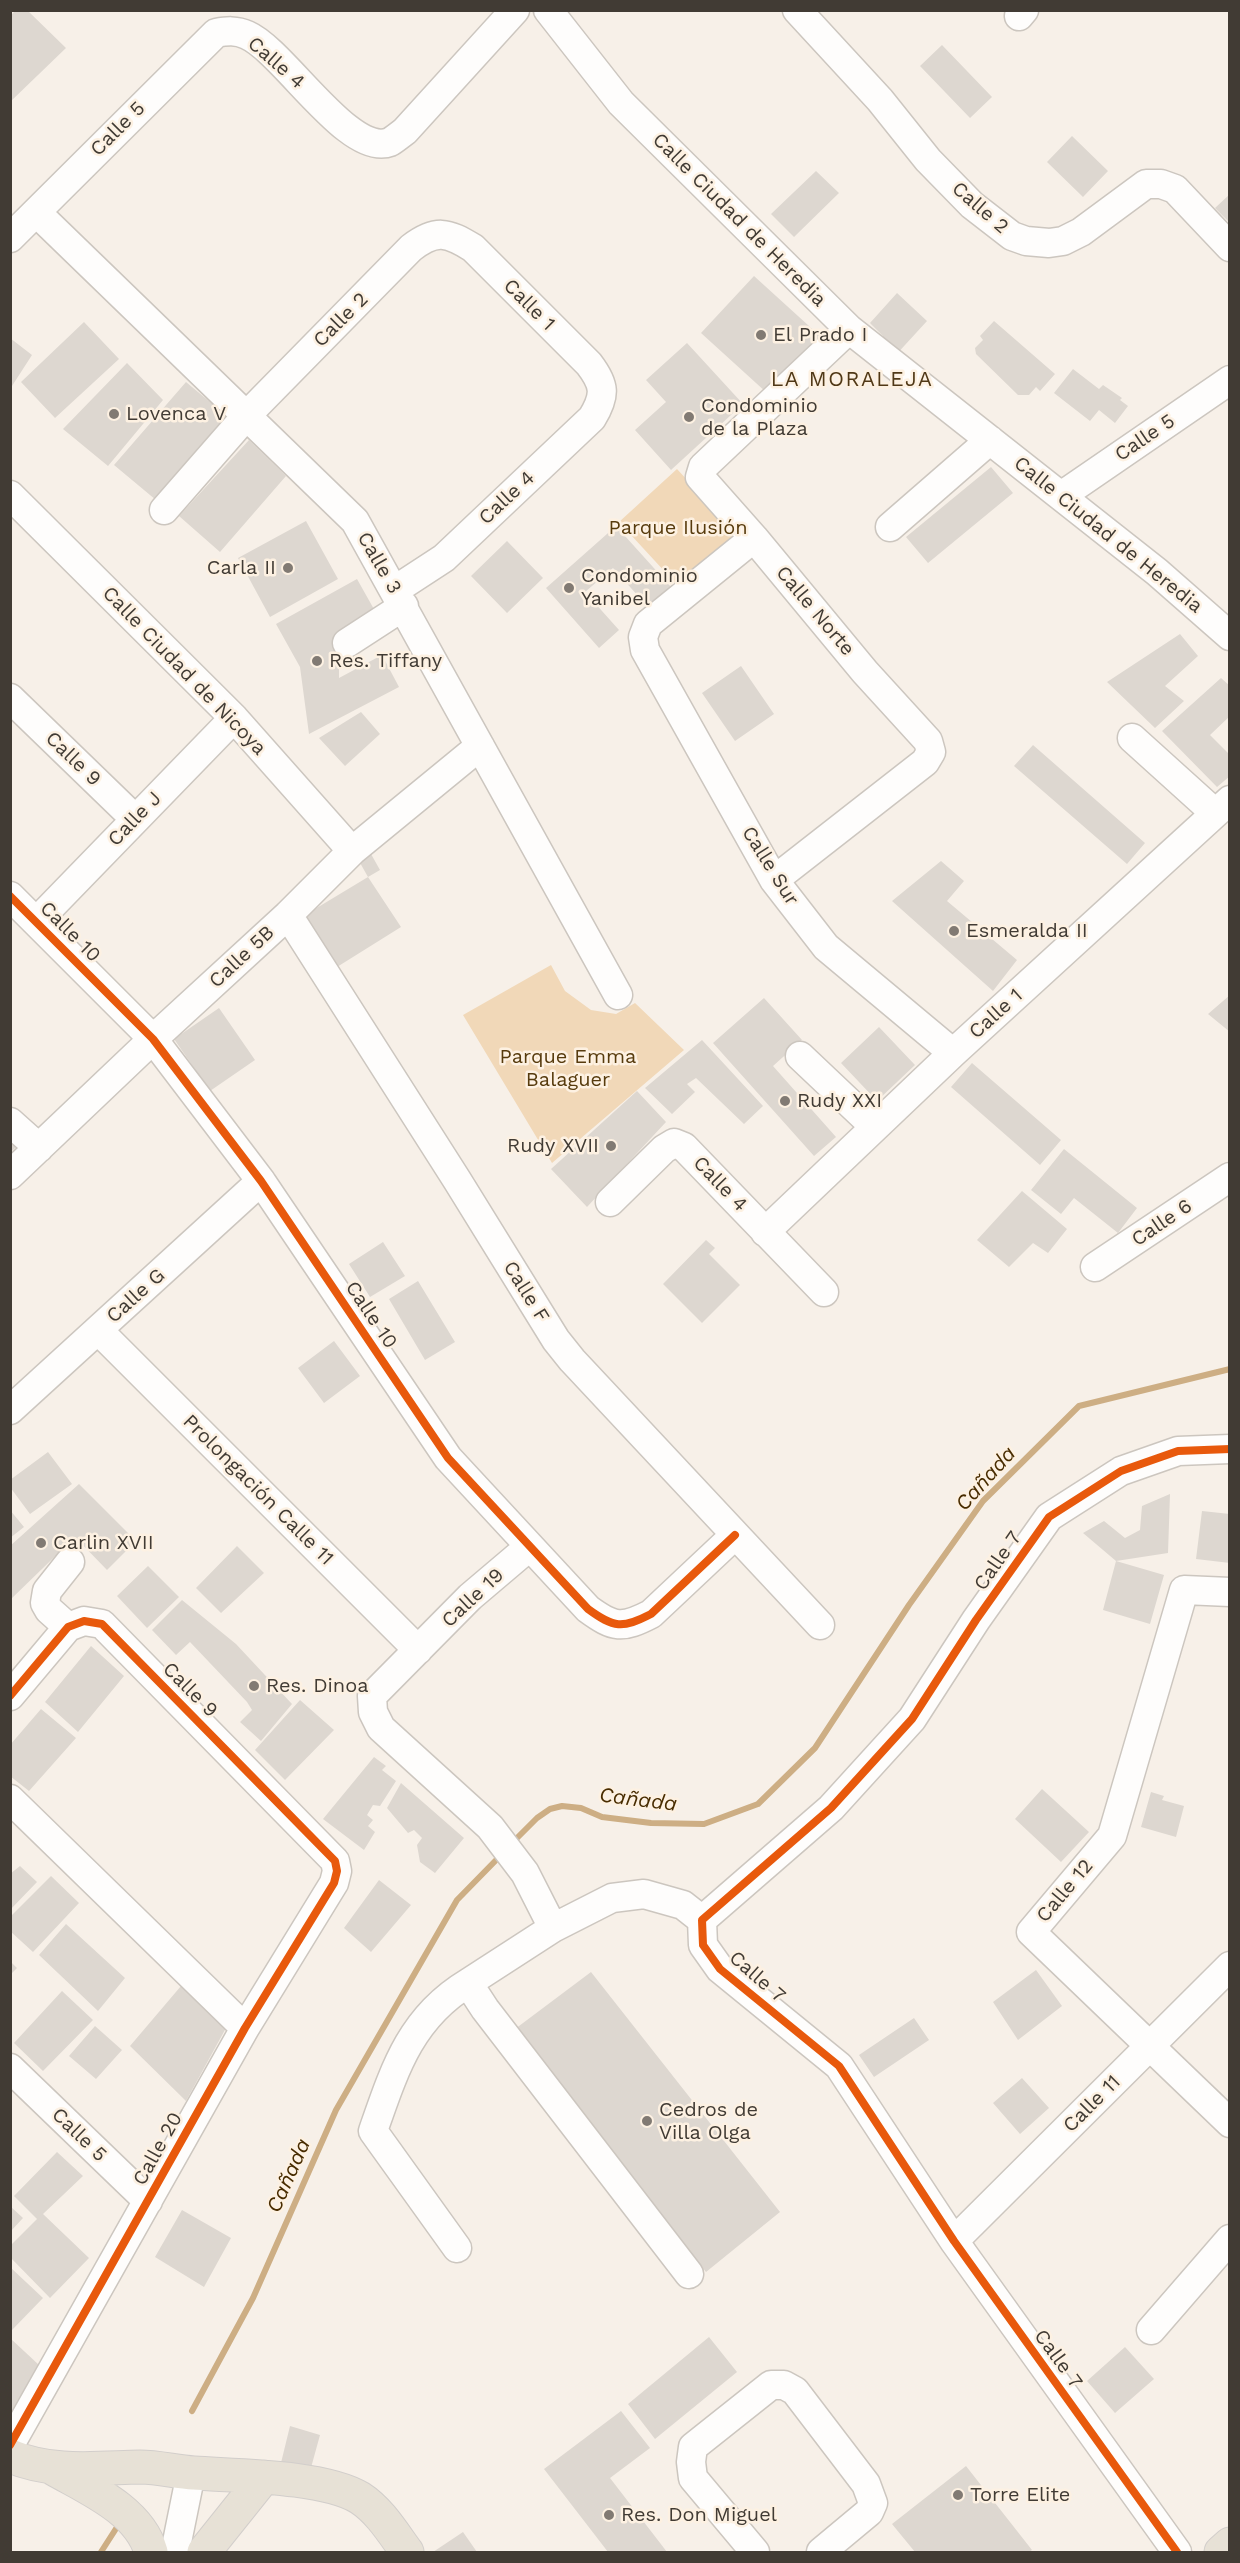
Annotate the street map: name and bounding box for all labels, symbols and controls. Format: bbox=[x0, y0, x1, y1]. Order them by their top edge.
street label: Calle 4 bbox=[243, 32, 309, 94]
street label: Calle 5 bbox=[86, 97, 150, 161]
street label: Calle Ciudad de Heredia bbox=[647, 128, 831, 312]
street label: Calle 2 bbox=[947, 177, 1013, 239]
street label: Calle 1 bbox=[498, 274, 560, 336]
street label: Calle 2 bbox=[309, 288, 373, 352]
place label: El Prado I bbox=[773, 323, 867, 347]
marker: El Prado I bbox=[754, 328, 768, 342]
district label: LA MORALEJA bbox=[771, 367, 933, 393]
place label: Condominio de la Plaza bbox=[701, 394, 818, 441]
place label: Lovenca V bbox=[126, 402, 226, 426]
marker: Lovenca V bbox=[107, 407, 121, 421]
street label: Calle 5 bbox=[1110, 409, 1180, 467]
marker: Condominio de la Plaza bbox=[682, 410, 696, 424]
street label: Calle Ciudad de Heredia bbox=[1009, 451, 1207, 619]
street label: Calle 4 bbox=[474, 466, 540, 530]
park label: Parque Ilusión bbox=[608, 516, 748, 540]
street label: Calle 3 bbox=[352, 528, 406, 598]
place label: Carla II bbox=[207, 556, 276, 580]
marker: Carla II bbox=[281, 561, 295, 575]
street label: Calle Norte bbox=[771, 561, 859, 661]
place label: Condominio Yanibel bbox=[581, 564, 698, 611]
marker: Condominio Yanibel bbox=[562, 581, 576, 595]
street label: Calle Ciudad de Nicoya bbox=[97, 582, 271, 760]
place label: Res. Tiffany bbox=[329, 649, 442, 673]
marker: Res. Tiffany bbox=[310, 654, 324, 668]
street label: Calle 9 bbox=[40, 727, 106, 791]
street label: Calle J bbox=[103, 787, 167, 851]
street label: Calle Sur bbox=[736, 822, 804, 910]
street label: Calle 10 bbox=[35, 897, 105, 967]
place label: Esmeralda II bbox=[966, 919, 1088, 943]
street label: Calle 5B bbox=[204, 921, 280, 993]
marker: Esmeralda II bbox=[947, 924, 961, 938]
street label: Calle 1 bbox=[964, 984, 1028, 1044]
park label: Parque Emma Balaguer bbox=[500, 1045, 636, 1092]
place label: Rudy XXI bbox=[797, 1089, 882, 1113]
marker: Rudy XXI bbox=[778, 1094, 792, 1108]
place label: Rudy XVII bbox=[507, 1134, 599, 1158]
marker: Rudy XVII bbox=[604, 1139, 618, 1153]
street label: Calle 4 bbox=[688, 1151, 752, 1217]
street label: Calle 6 bbox=[1127, 1194, 1197, 1252]
street label: Calle F bbox=[498, 1257, 554, 1327]
street label: Calle G bbox=[102, 1264, 170, 1328]
street label: Calle 10 bbox=[340, 1277, 402, 1353]
street label: Prolongación Calle 11 bbox=[178, 1410, 338, 1570]
water label: Cañada bbox=[950, 1441, 1022, 1517]
street label: Calle 7 bbox=[969, 1527, 1027, 1595]
place label: Carlin XVII bbox=[53, 1531, 154, 1555]
marker: Carlin XVII bbox=[34, 1536, 48, 1550]
street label: Calle 19 bbox=[437, 1563, 509, 1633]
street label: Calle 9 bbox=[157, 1657, 223, 1723]
place label: Res. Dinoa bbox=[266, 1674, 369, 1698]
marker: Res. Dinoa bbox=[247, 1679, 261, 1693]
water label: Cañada bbox=[598, 1783, 678, 1817]
street label: Calle 12 bbox=[1032, 1855, 1098, 1927]
street label: Calle 7 bbox=[724, 1946, 790, 2008]
street label: Calle 11 bbox=[1058, 2070, 1126, 2138]
place label: Cedros de Villa Olga bbox=[659, 2098, 758, 2145]
street label: Calle 5 bbox=[46, 2103, 112, 2167]
street label: Calle 20 bbox=[128, 2108, 188, 2190]
marker: Cedros de Villa Olga bbox=[640, 2114, 654, 2128]
water label: Cañada bbox=[262, 2135, 316, 2217]
street label: Calle 7 bbox=[1029, 2325, 1087, 2393]
place label: Torre Elite bbox=[970, 2483, 1070, 2507]
marker: Torre Elite bbox=[951, 2488, 965, 2502]
place label: Res. Don Miguel bbox=[621, 2503, 777, 2527]
marker: Res. Don Miguel bbox=[602, 2508, 616, 2522]

